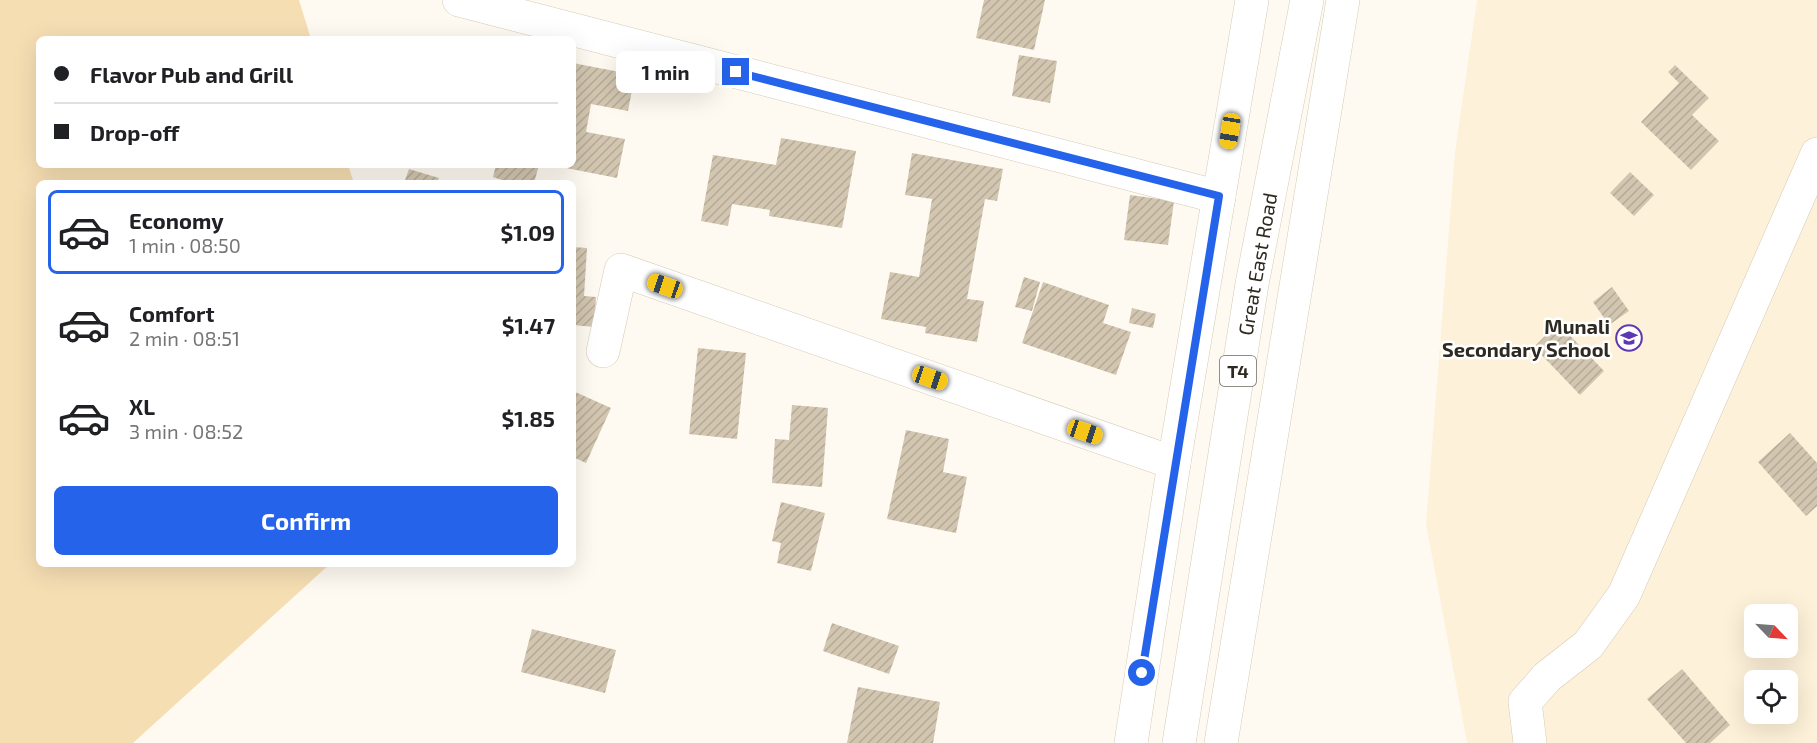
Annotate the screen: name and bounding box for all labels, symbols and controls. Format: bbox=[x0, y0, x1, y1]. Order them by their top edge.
callout: 1 min bbox=[616, 51, 715, 93]
route end bbox=[722, 58, 749, 85]
text: 1 min bbox=[641, 60, 690, 84]
text: Flavor Pub and Grill bbox=[90, 61, 293, 87]
car bbox=[1218, 112, 1242, 150]
text: Drop-off bbox=[90, 119, 179, 145]
street label: Great East Road bbox=[1233, 191, 1281, 337]
icon: car bbox=[57, 205, 111, 259]
text: Economy bbox=[129, 207, 224, 233]
text: $1.09 bbox=[501, 219, 555, 245]
text: 1 min · 08:50 bbox=[129, 233, 241, 257]
car bbox=[645, 272, 685, 300]
icon: car bbox=[57, 298, 111, 352]
text: Comfort bbox=[129, 300, 214, 326]
text: $1.47 bbox=[502, 312, 555, 338]
place label: Munali Secondary School bbox=[1442, 314, 1610, 362]
school or university icon: Munali Secondary School bbox=[1614, 323, 1644, 353]
text: 2 min · 08:51 bbox=[129, 326, 240, 350]
road number: T4 bbox=[1220, 356, 1256, 386]
car bbox=[910, 364, 950, 392]
icon: car bbox=[57, 391, 111, 445]
text: XL bbox=[129, 393, 155, 419]
text: $1.85 bbox=[502, 405, 555, 431]
car bbox=[1065, 418, 1105, 446]
text: 3 min · 08:52 bbox=[129, 419, 243, 443]
button: Confirm bbox=[54, 486, 558, 555]
north arrow bbox=[1744, 604, 1798, 658]
map controls bbox=[1744, 604, 1798, 724]
route start bbox=[1128, 659, 1155, 686]
button: locate bbox=[1744, 670, 1798, 724]

